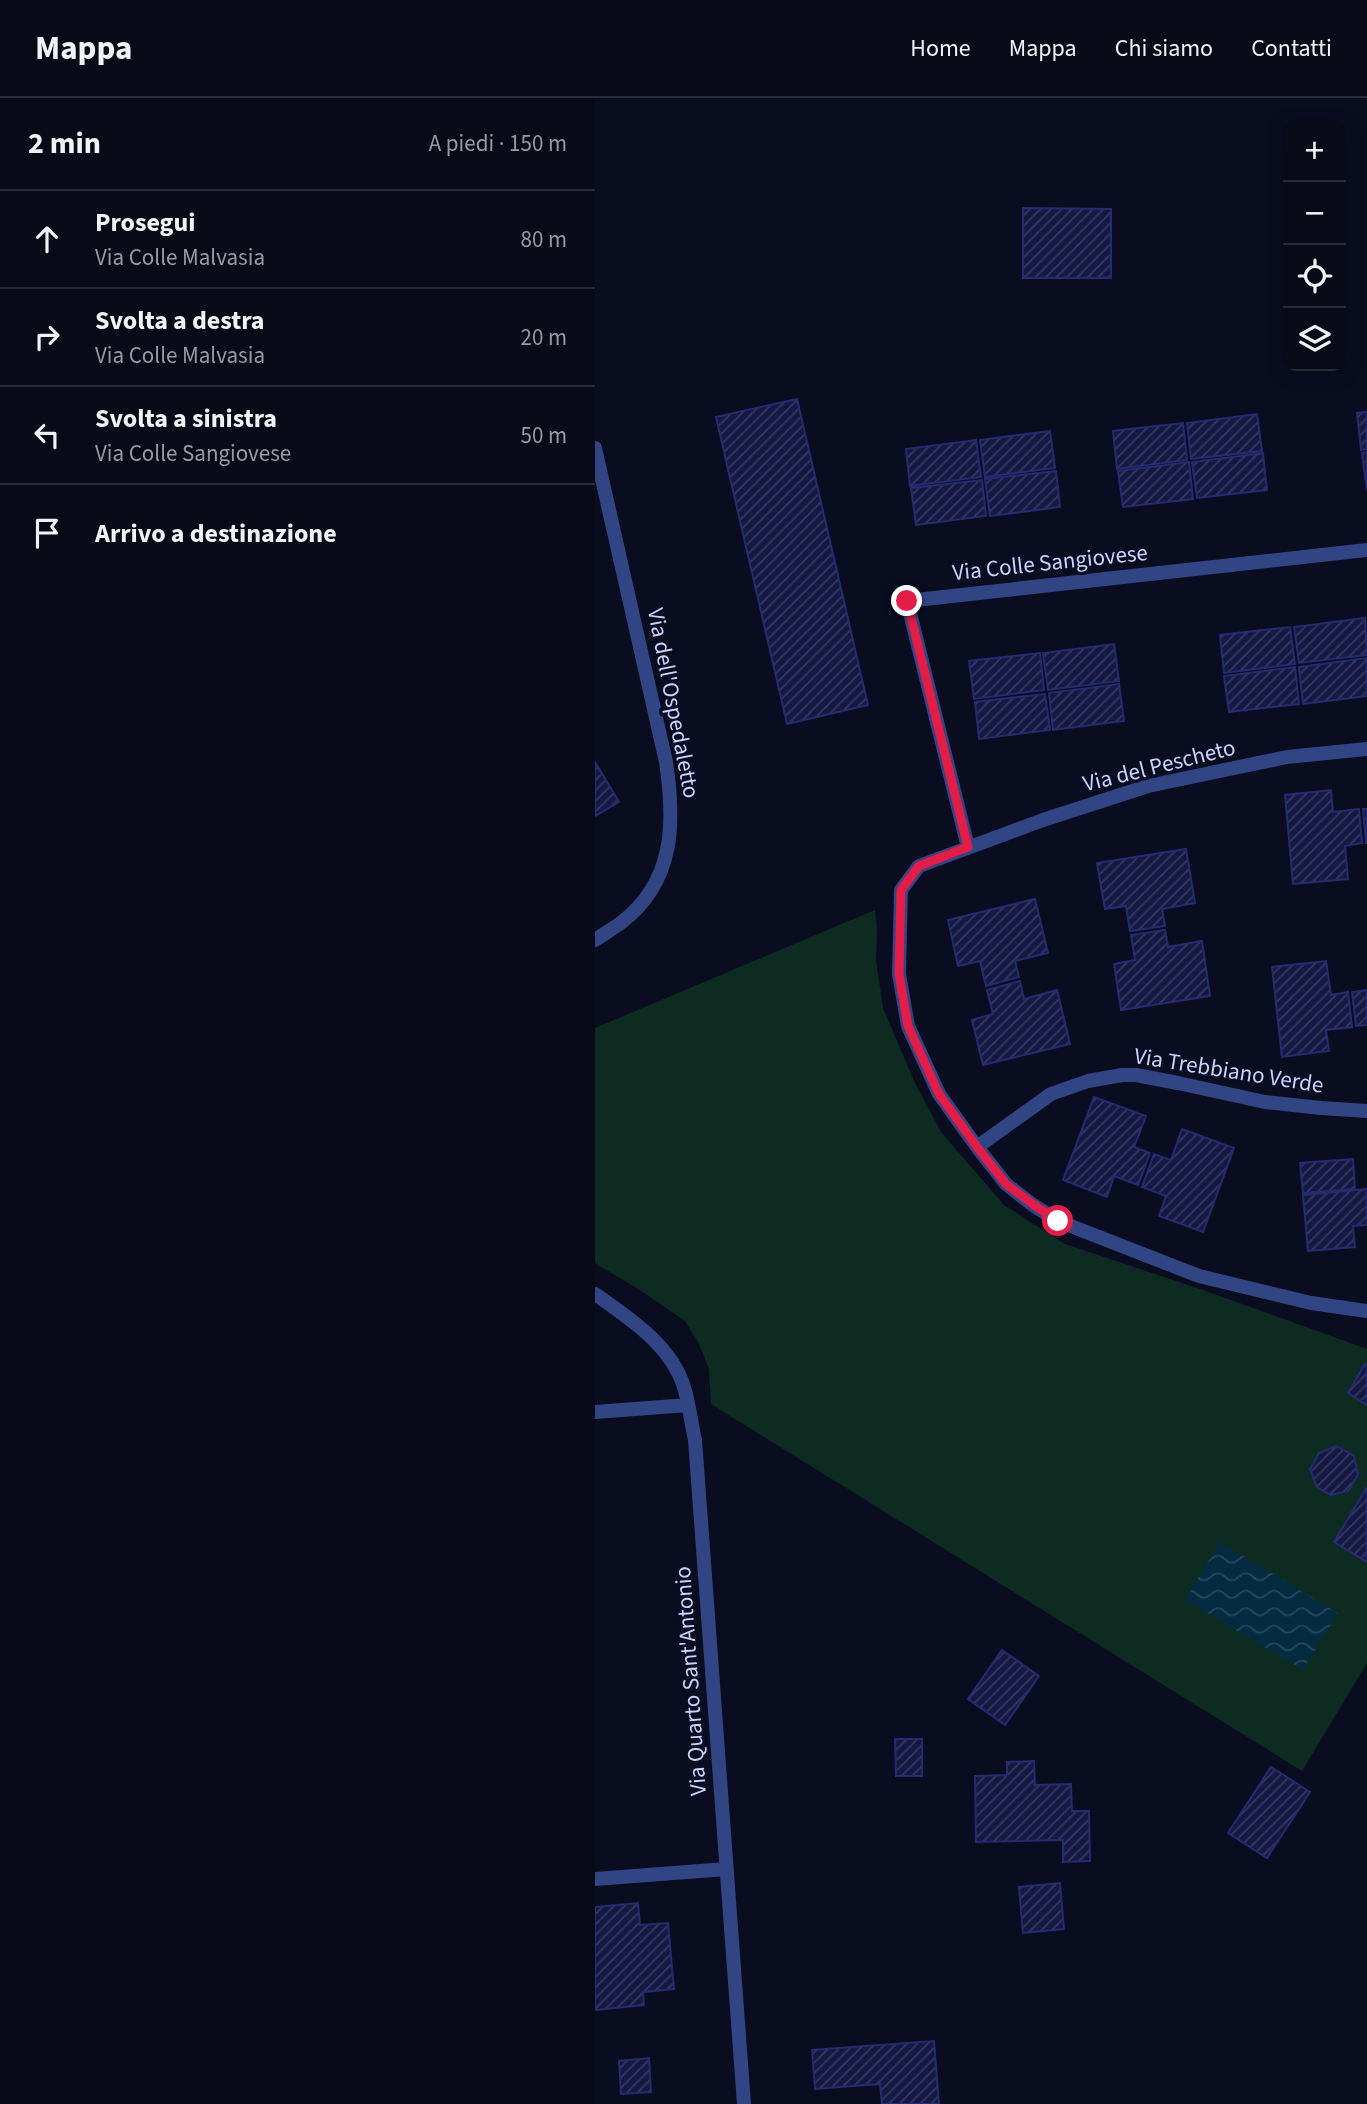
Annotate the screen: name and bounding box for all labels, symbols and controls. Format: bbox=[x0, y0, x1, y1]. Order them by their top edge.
text: Mappa bbox=[35, 25, 132, 72]
text: Home bbox=[910, 31, 971, 66]
text: Mappa bbox=[1009, 31, 1077, 66]
text: Chi siamo bbox=[1115, 31, 1213, 66]
text: Contatti bbox=[1251, 31, 1332, 66]
map controls bbox=[1283, 119, 1346, 371]
button: + bbox=[1283, 119, 1346, 182]
text: 2 min bbox=[28, 122, 101, 165]
text: A piedi · 150 m bbox=[429, 127, 567, 160]
button: − bbox=[1283, 182, 1346, 245]
text: Prosegui bbox=[95, 204, 195, 241]
icon: ahead bbox=[28, 220, 66, 258]
text: 80 m bbox=[520, 223, 567, 256]
text: Via Colle Malvasia bbox=[95, 241, 265, 274]
button: locate bbox=[1283, 245, 1346, 308]
text: Svolta a destra bbox=[95, 302, 265, 339]
button: layers bbox=[1283, 308, 1346, 371]
icon: right bbox=[28, 318, 66, 356]
text: 20 m bbox=[520, 321, 567, 354]
text: Via Colle Malvasia bbox=[95, 339, 265, 372]
text: Svolta a sinistra bbox=[95, 400, 277, 437]
icon: left bbox=[28, 416, 66, 454]
text: 50 m bbox=[520, 419, 567, 452]
text: Via Colle Sangiovese bbox=[95, 437, 291, 470]
icon: arrive bbox=[28, 514, 66, 552]
text: Arrivo a destinazione bbox=[95, 515, 337, 552]
street label: Via Colle Sangiovese bbox=[951, 536, 1149, 589]
route end bbox=[891, 585, 922, 616]
street label: Via dell'Ospedaletto bbox=[639, 605, 708, 801]
street label: Via del Pescheto bbox=[1079, 731, 1239, 800]
street label: Via Trebbiano Verde bbox=[1132, 1039, 1326, 1102]
route start bbox=[1042, 1205, 1073, 1236]
street label: Via Quarto Sant'Antonio bbox=[666, 1565, 715, 1797]

